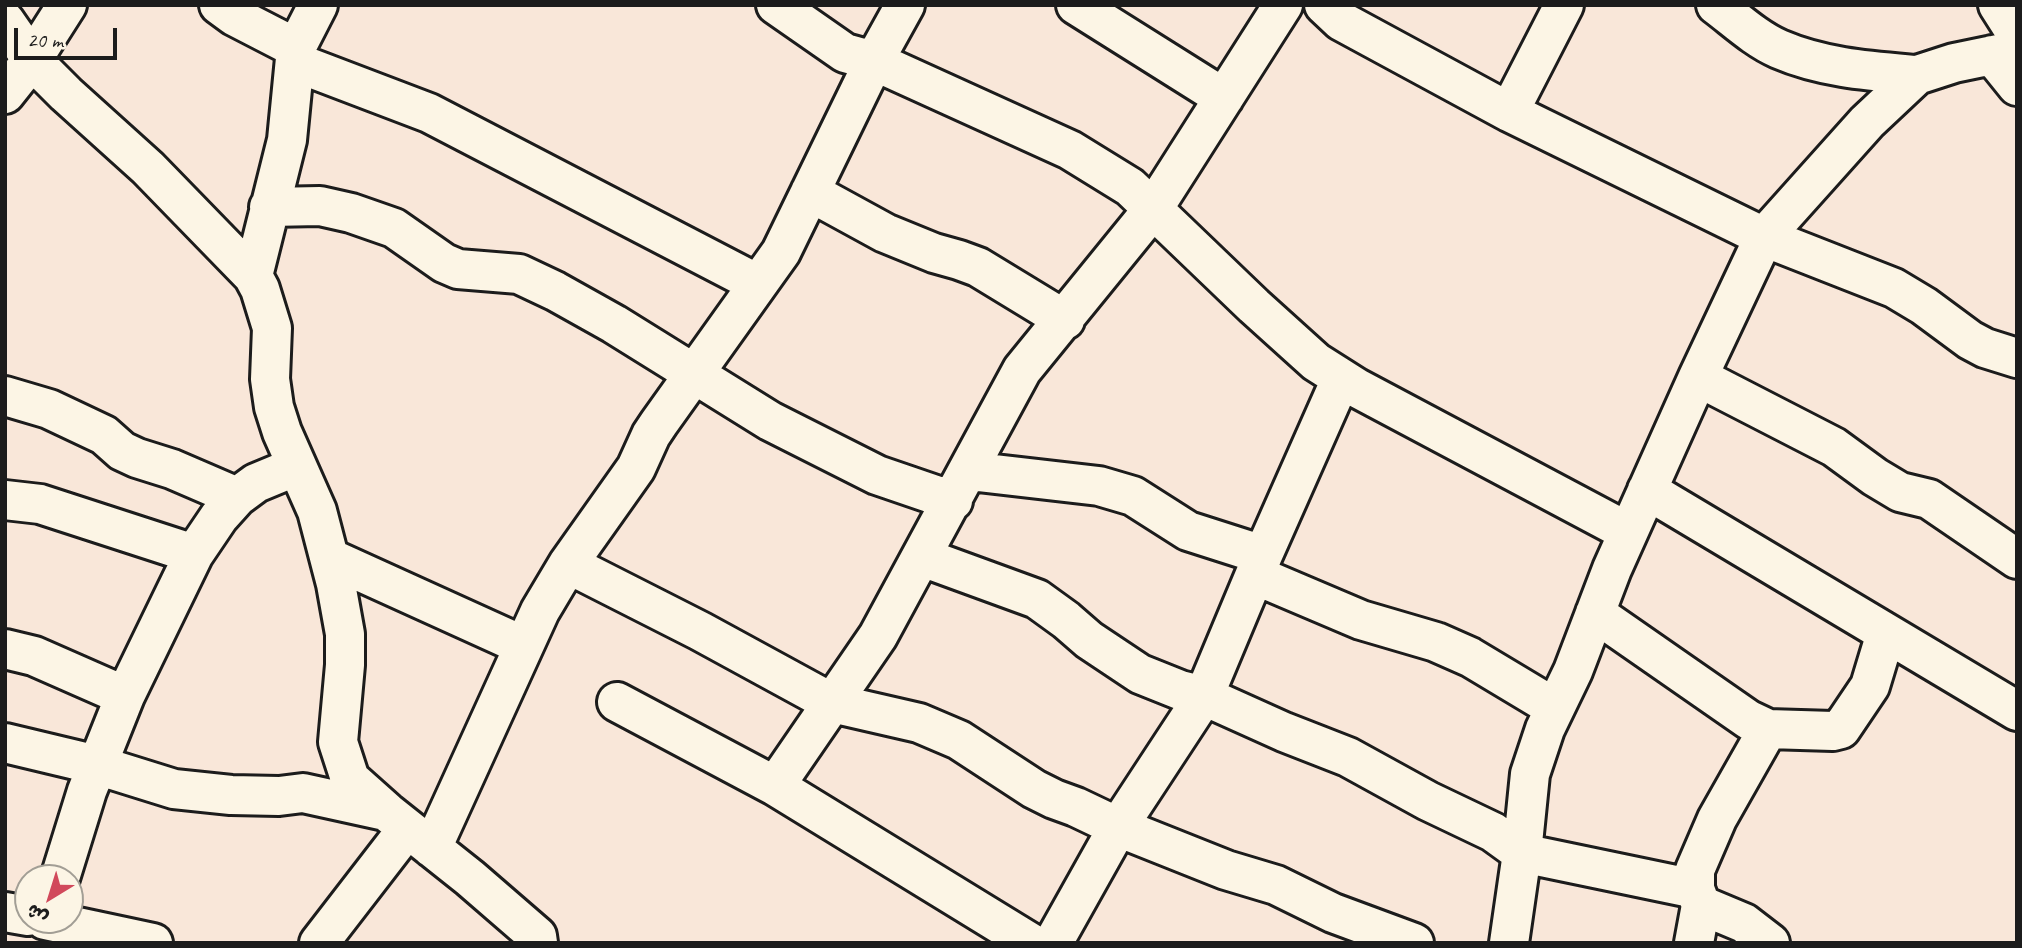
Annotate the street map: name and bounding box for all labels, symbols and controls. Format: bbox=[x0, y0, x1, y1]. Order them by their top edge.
scale bar bbox=[18, 14, 121, 58]
text: 20 m bbox=[27, 27, 63, 53]
north arrow bbox=[14, 864, 84, 934]
text: ش bbox=[22, 898, 53, 930]

